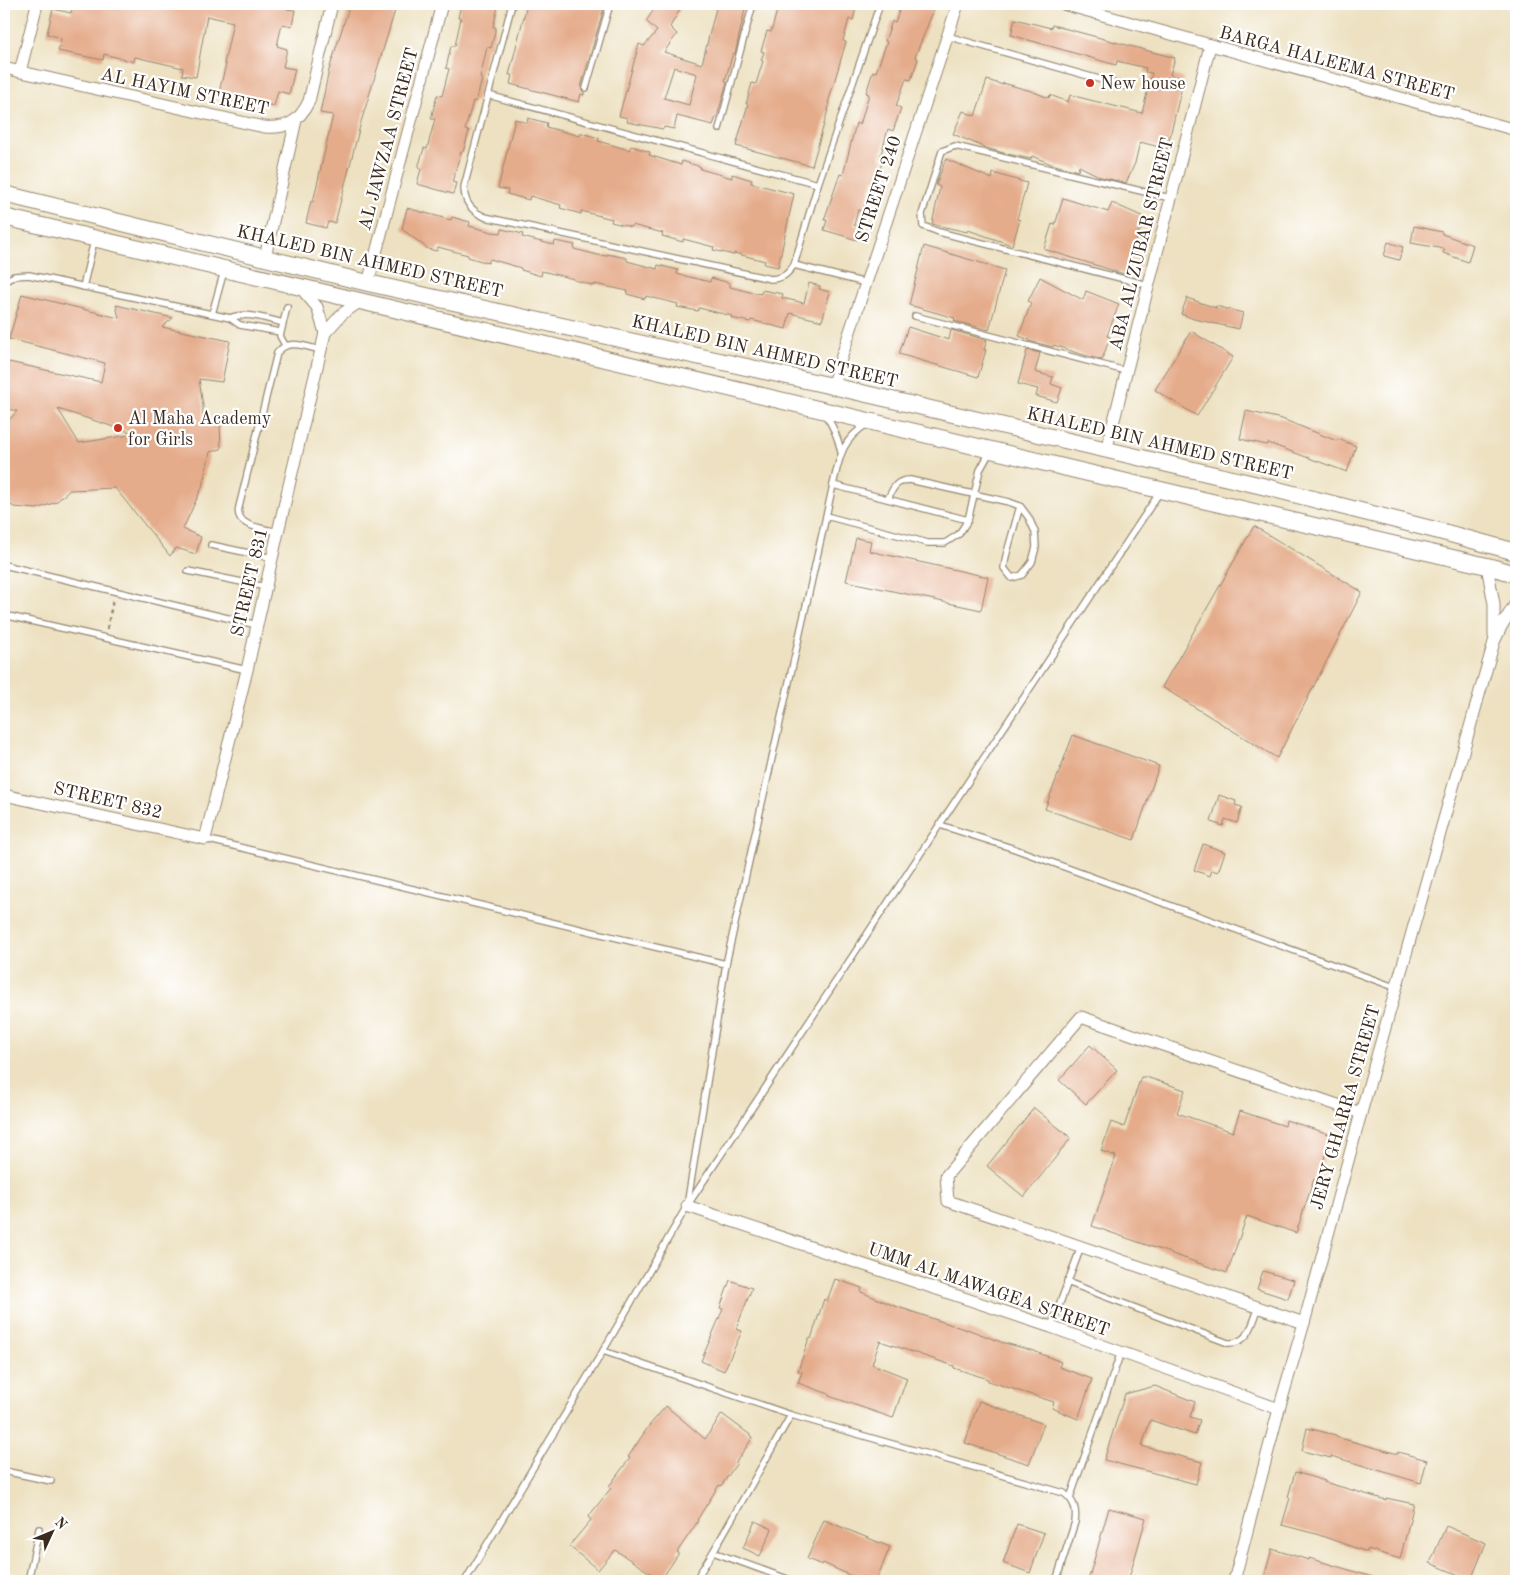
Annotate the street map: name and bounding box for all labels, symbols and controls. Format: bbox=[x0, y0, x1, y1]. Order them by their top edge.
street label: BARGA HALEEMA STREET bbox=[1217, 24, 1456, 104]
street label: AL JAWZAA STREET bbox=[356, 46, 422, 233]
street label: AL HAYIM STREET bbox=[99, 65, 271, 119]
place label: New house bbox=[1100, 75, 1186, 93]
marker: New house bbox=[1084, 77, 1096, 89]
street label: STREET 240 bbox=[853, 134, 905, 245]
street label: ABA AL ZUBAR STREET bbox=[1107, 136, 1177, 353]
street label: KHALED BIN AHMED STREET bbox=[235, 223, 505, 301]
street label: KHALED BIN AHMED STREET bbox=[630, 313, 900, 391]
street label: KHALED BIN AHMED STREET bbox=[1025, 405, 1295, 483]
place label: Al Maha Academy for Girls bbox=[128, 410, 272, 449]
marker: Al Maha Academy for Girls bbox=[112, 422, 124, 434]
street label: STREET 831 bbox=[229, 526, 271, 638]
street label: STREET 832 bbox=[52, 780, 164, 822]
street label: JERY GHARRA STREET bbox=[1308, 1003, 1384, 1212]
street label: UMM AL MAWAGEA STREET bbox=[866, 1240, 1112, 1340]
north arrow bbox=[28, 1508, 78, 1558]
text: N bbox=[52, 1515, 70, 1533]

